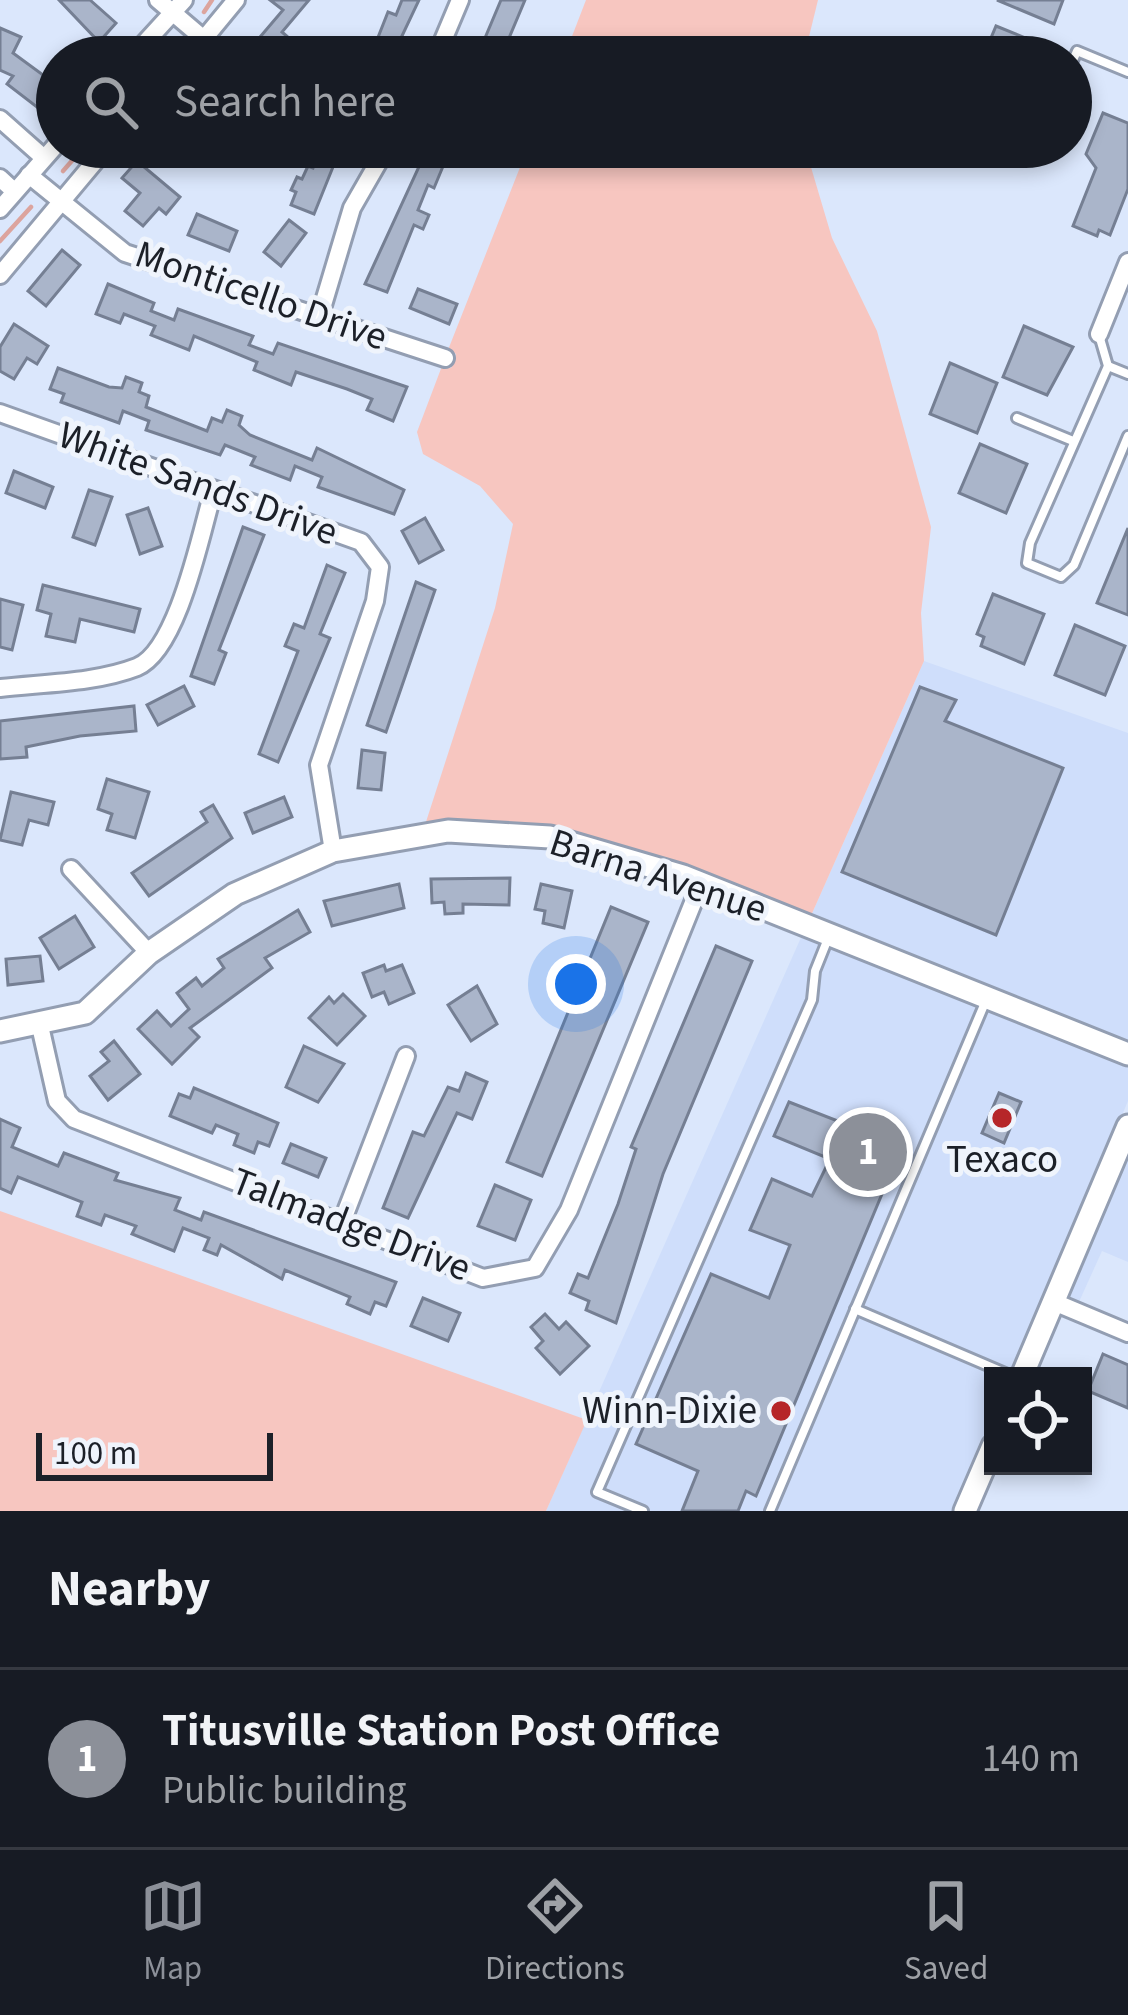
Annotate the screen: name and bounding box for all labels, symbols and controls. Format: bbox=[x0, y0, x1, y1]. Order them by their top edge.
search box bbox=[36, 36, 1092, 168]
icon: search bbox=[78, 69, 144, 135]
text: Search here bbox=[174, 70, 396, 134]
street label: Monticello Drive bbox=[127, 227, 395, 365]
street label: White Sands Drive bbox=[51, 408, 345, 560]
street label: Barna Avenue bbox=[542, 815, 774, 937]
your location bbox=[546, 954, 606, 1014]
marker: Texaco bbox=[989, 1105, 1015, 1131]
pin: 1 bbox=[829, 1107, 907, 1197]
place label: Texaco bbox=[946, 1132, 1058, 1188]
street label: Talmadge Drive bbox=[223, 1154, 479, 1296]
map controls bbox=[984, 1367, 1092, 1475]
button: locate bbox=[984, 1367, 1092, 1475]
place label: Winn-Dixie bbox=[582, 1383, 757, 1439]
marker: Winn-Dixie bbox=[768, 1398, 794, 1424]
scale bar bbox=[36, 1427, 273, 1480]
text: 100 m bbox=[54, 1430, 137, 1477]
text: Nearby bbox=[48, 1553, 210, 1625]
text: Titusville Station Post Office bbox=[162, 1699, 720, 1763]
text: 1 bbox=[77, 1731, 97, 1787]
text: 140 m bbox=[982, 1731, 1080, 1787]
text: Public building bbox=[162, 1763, 407, 1819]
tab: Map bbox=[140, 1873, 206, 1992]
tab: Directions bbox=[485, 1873, 625, 1992]
tab: Saved bbox=[904, 1873, 988, 1992]

